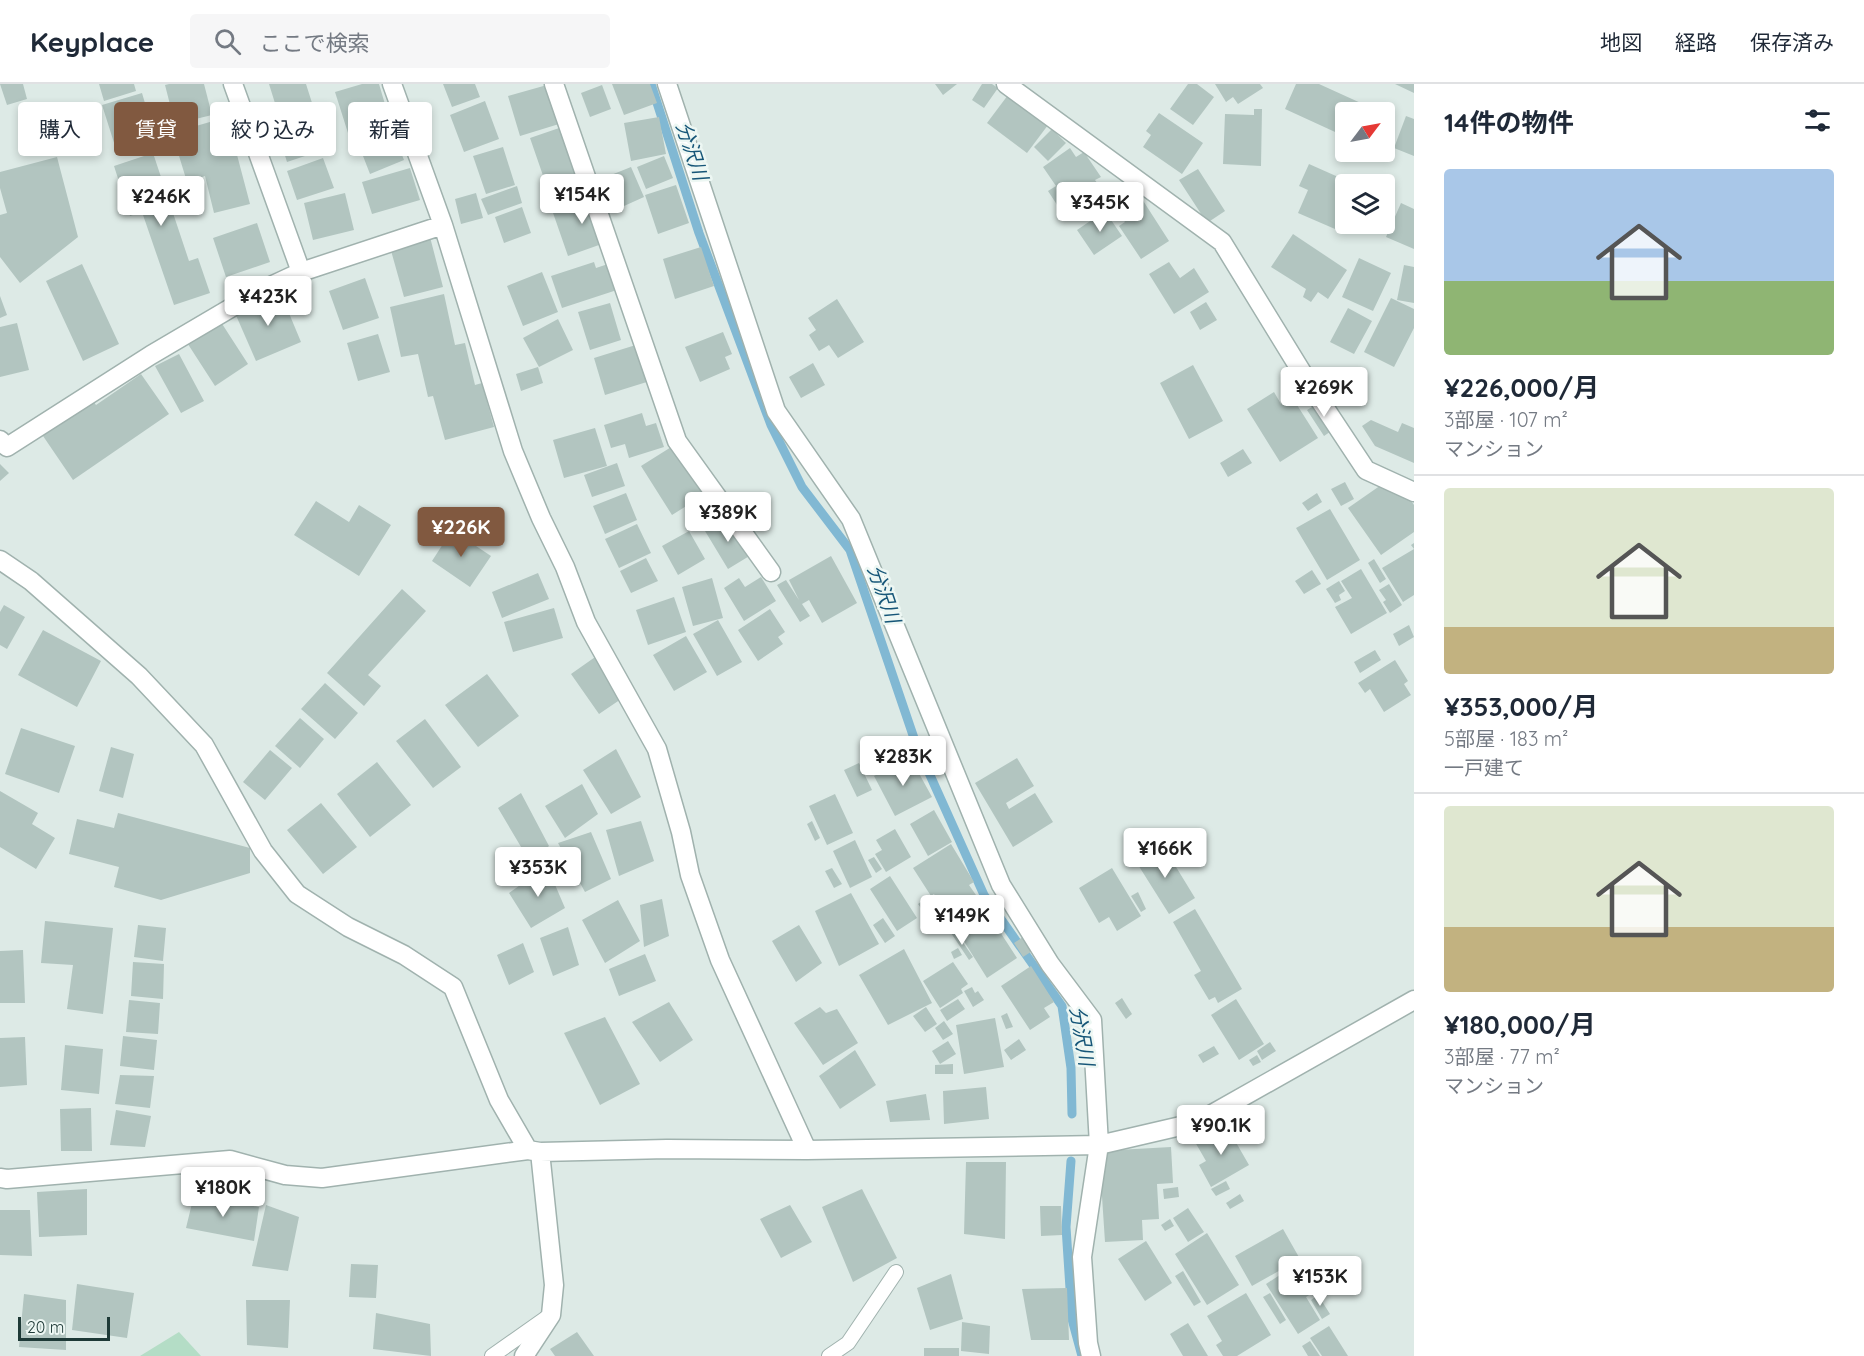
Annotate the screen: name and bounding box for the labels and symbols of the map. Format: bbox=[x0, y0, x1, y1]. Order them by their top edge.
north arrow bbox=[1335, 102, 1395, 162]
water label: 分沢川 bbox=[671, 118, 714, 185]
pin: ¥154K bbox=[540, 174, 624, 225]
pin: ¥246K bbox=[119, 176, 203, 227]
pin: ¥345K bbox=[1058, 182, 1142, 233]
pin: ¥423K bbox=[226, 276, 310, 327]
pin: ¥269K bbox=[1282, 367, 1366, 418]
pin: ¥389K bbox=[686, 492, 770, 543]
pin: ¥226K bbox=[419, 507, 503, 558]
water label: 分沢川 bbox=[863, 561, 907, 628]
pin: ¥283K bbox=[861, 736, 945, 787]
pin: ¥166K bbox=[1123, 828, 1207, 879]
pin: ¥353K bbox=[496, 847, 580, 898]
pin: ¥149K bbox=[920, 895, 1004, 946]
water label: 分沢川 bbox=[1065, 1004, 1100, 1070]
pin: ¥90.1K bbox=[1172, 1105, 1270, 1156]
pin: ¥180K bbox=[181, 1167, 265, 1218]
pin: ¥153K bbox=[1278, 1256, 1362, 1307]
scale bar bbox=[18, 1314, 110, 1342]

